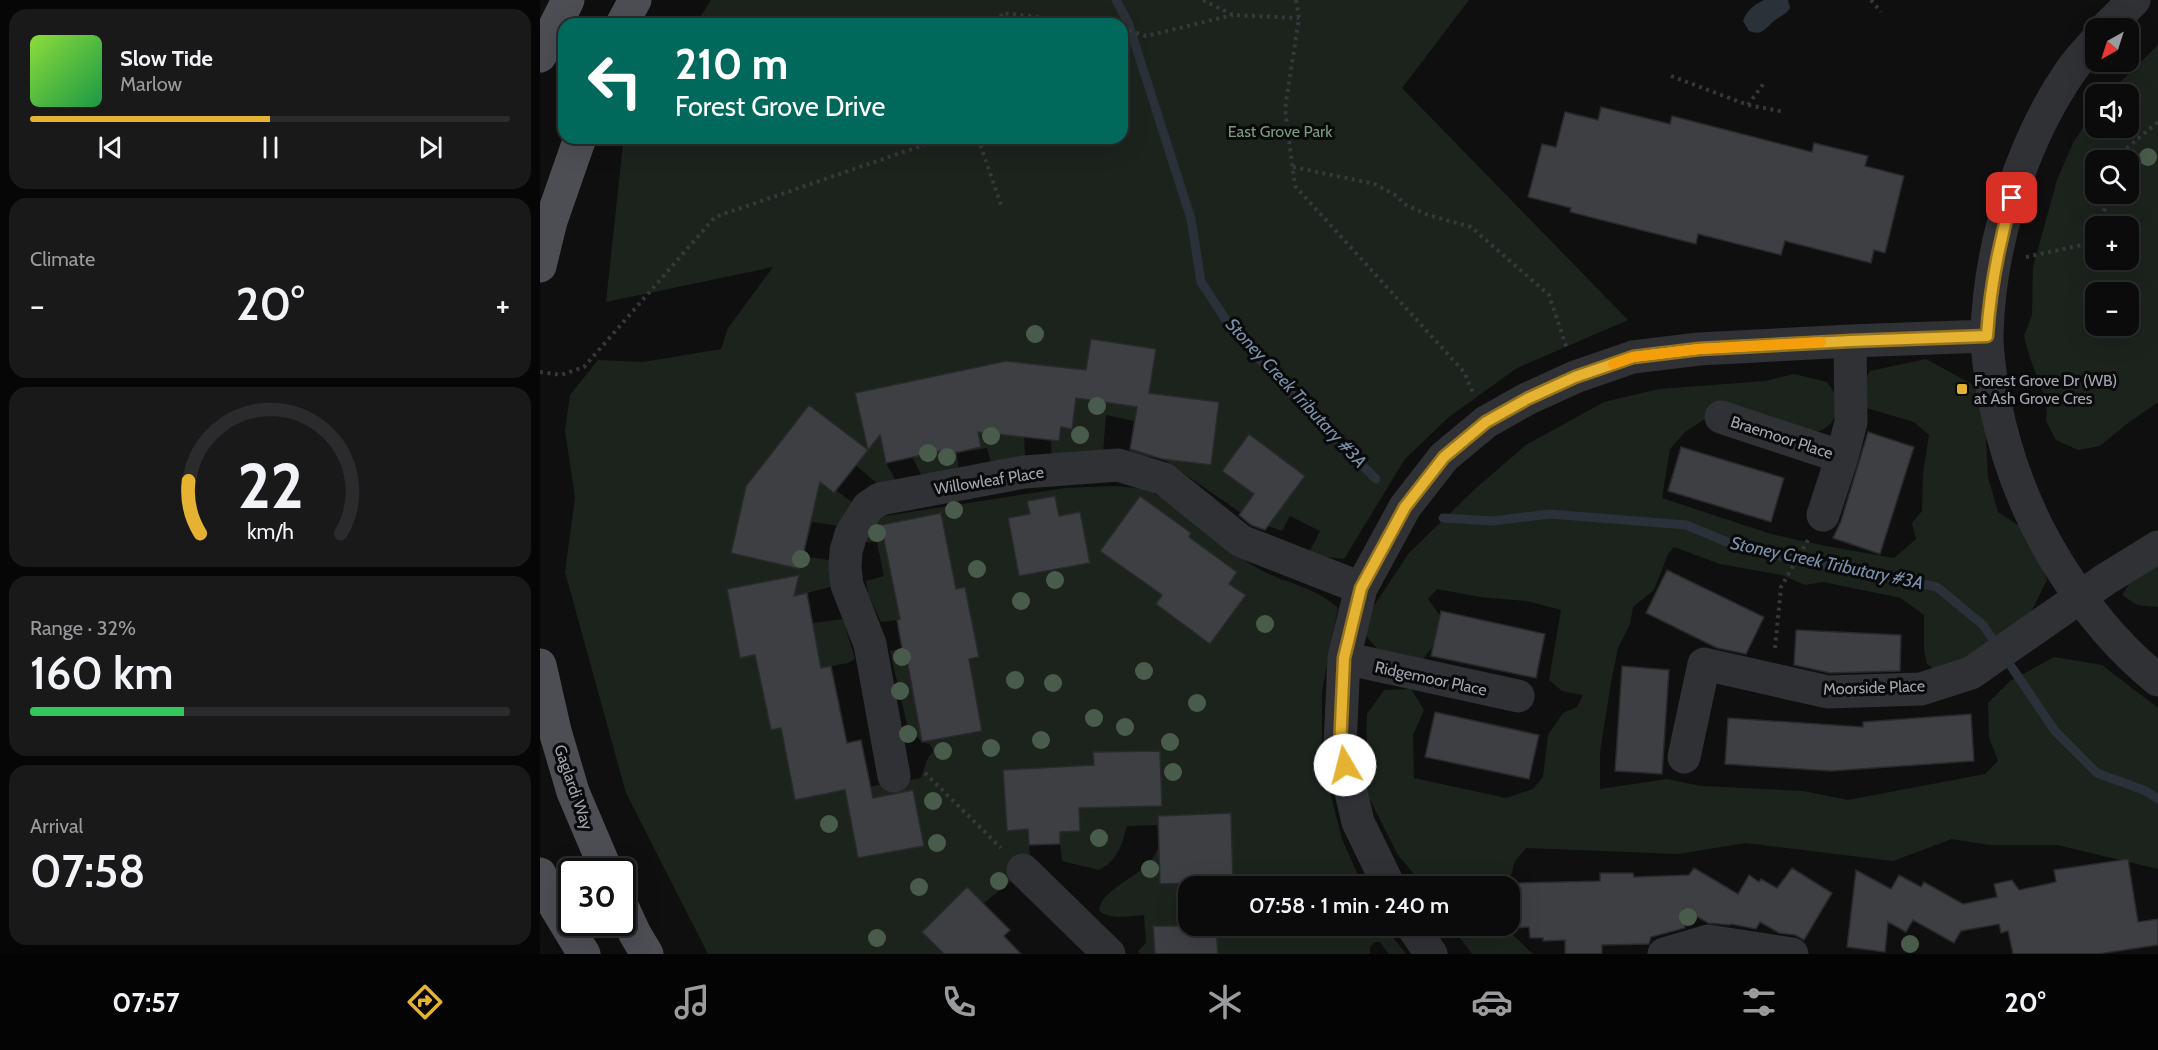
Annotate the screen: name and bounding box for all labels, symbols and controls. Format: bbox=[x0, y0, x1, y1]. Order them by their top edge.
north arrow bbox=[2085, 18, 2139, 72]
map controls bbox=[2085, 18, 2139, 336]
text: 210 m bbox=[675, 38, 788, 90]
icon: left bbox=[576, 42, 654, 120]
text: Slow Tide bbox=[120, 45, 213, 72]
text: Marlow bbox=[120, 72, 182, 96]
button: sound bbox=[2085, 84, 2139, 138]
text: Forest Grove Drive bbox=[675, 90, 885, 123]
park label: East Grove Park bbox=[1228, 122, 1333, 141]
icon: previous bbox=[94, 131, 127, 164]
icon: pause bbox=[254, 131, 287, 164]
icon: next bbox=[414, 131, 447, 164]
button: search bbox=[2085, 150, 2139, 204]
pin bbox=[1986, 172, 2037, 223]
icon: arrive bbox=[1995, 181, 2028, 214]
button: + bbox=[2085, 216, 2139, 270]
text: Climate bbox=[30, 247, 95, 271]
text: 20° bbox=[236, 277, 304, 331]
button: − bbox=[2085, 282, 2139, 336]
text: − bbox=[30, 285, 45, 325]
text: + bbox=[495, 285, 510, 325]
water label: Stoney Creek Tributary #3A bbox=[1221, 314, 1371, 472]
place label: Forest Grove Dr (WB) at Ash Grove Cres bbox=[1974, 371, 2117, 408]
marker: Forest Grove Dr (WB) at Ash Grove Cres bbox=[1955, 382, 1969, 396]
street label: Braemoor Place bbox=[1728, 412, 1835, 463]
text: 22 bbox=[237, 448, 303, 524]
street label: Willowleaf Place bbox=[933, 462, 1045, 499]
text: km/h bbox=[247, 518, 293, 544]
water label: Stoney Creek Tributary #3A bbox=[1729, 532, 1925, 594]
text: Range · 32% bbox=[30, 616, 136, 640]
text: 160 km bbox=[30, 646, 174, 700]
street label: Ridgemoor Place bbox=[1373, 657, 1489, 700]
street label: Moorside Place bbox=[1823, 676, 1925, 699]
position arrow bbox=[1313, 733, 1377, 797]
street label: Gaglardi Way bbox=[550, 742, 597, 832]
text: Arrival bbox=[30, 814, 83, 838]
text: 07:58 bbox=[30, 844, 146, 898]
speed limit sign: 30 bbox=[558, 858, 636, 936]
text: 07:58 · 1 min · 240 m bbox=[1249, 892, 1449, 919]
icon: directions bbox=[404, 981, 446, 1023]
icon: music bbox=[671, 981, 713, 1023]
icon: phone bbox=[938, 981, 980, 1023]
icon: climate bbox=[1204, 981, 1246, 1023]
icon: car bbox=[1471, 981, 1513, 1023]
icon: filters bbox=[1738, 981, 1780, 1023]
text: 07:57 bbox=[112, 986, 179, 1019]
text: 20° bbox=[2004, 986, 2046, 1019]

